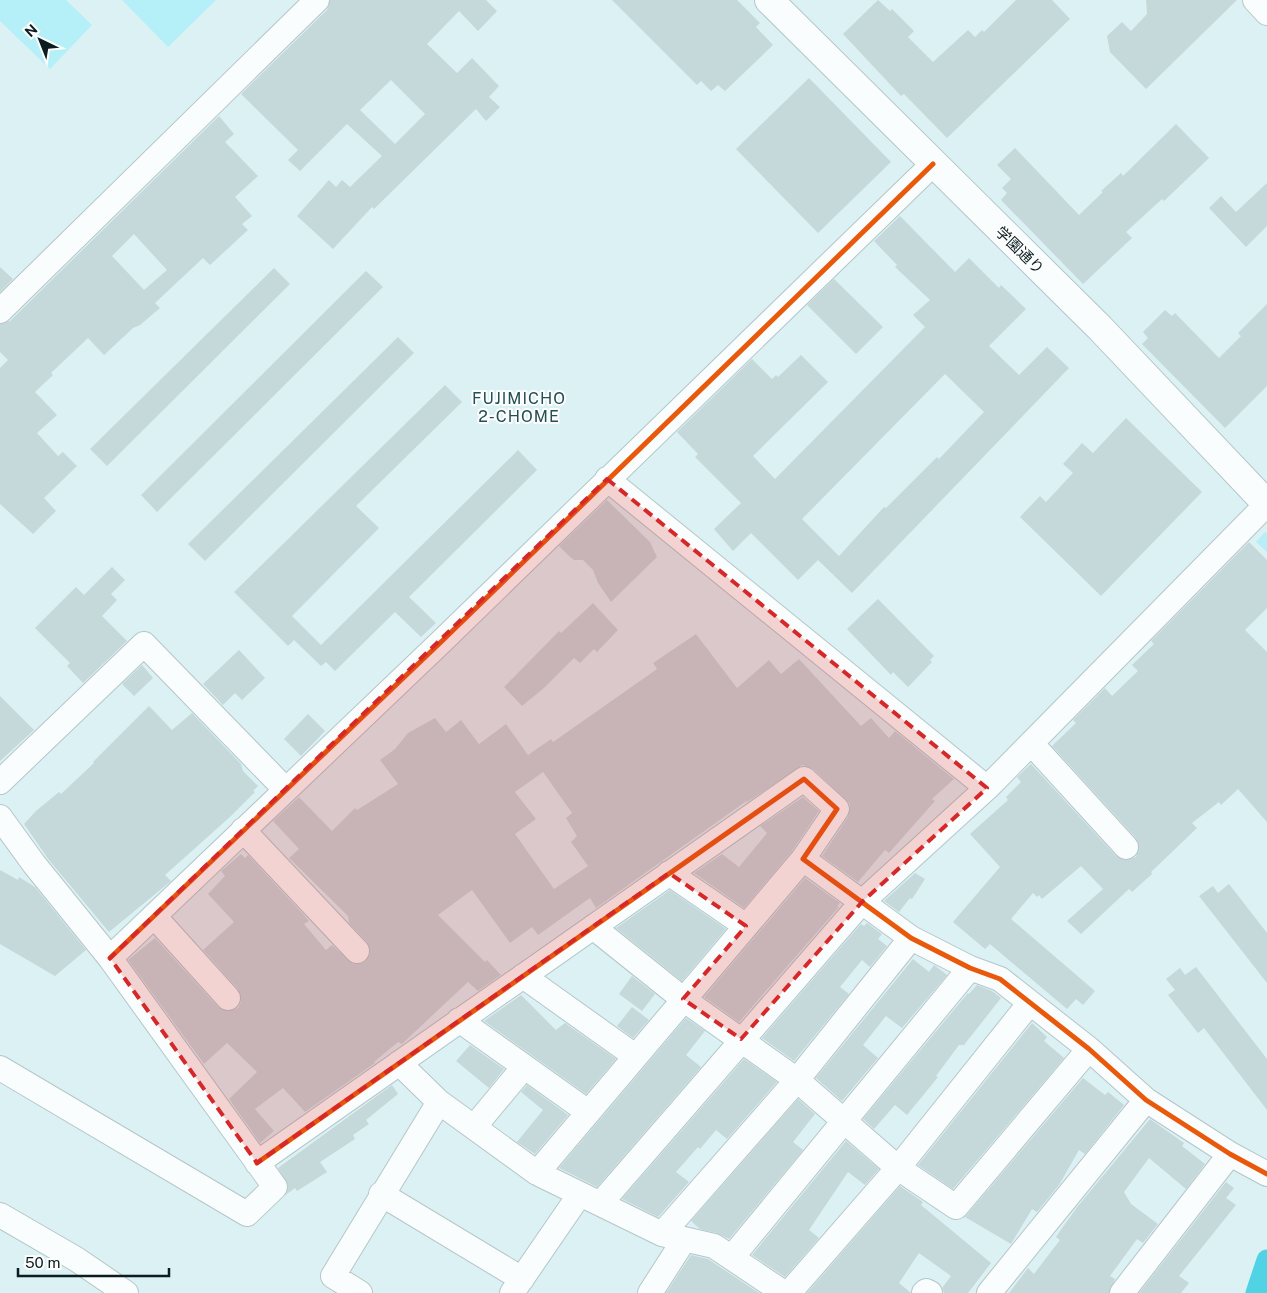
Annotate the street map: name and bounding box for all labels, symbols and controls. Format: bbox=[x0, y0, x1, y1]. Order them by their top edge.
north arrow bbox=[15, 15, 65, 65]
text: N bbox=[22, 21, 41, 40]
street label: 学園通り bbox=[993, 223, 1047, 277]
district label: FUJIMICHO 2-CHOME bbox=[472, 389, 566, 426]
scale bar bbox=[18, 1246, 169, 1278]
text: 50 m bbox=[25, 1254, 60, 1271]

